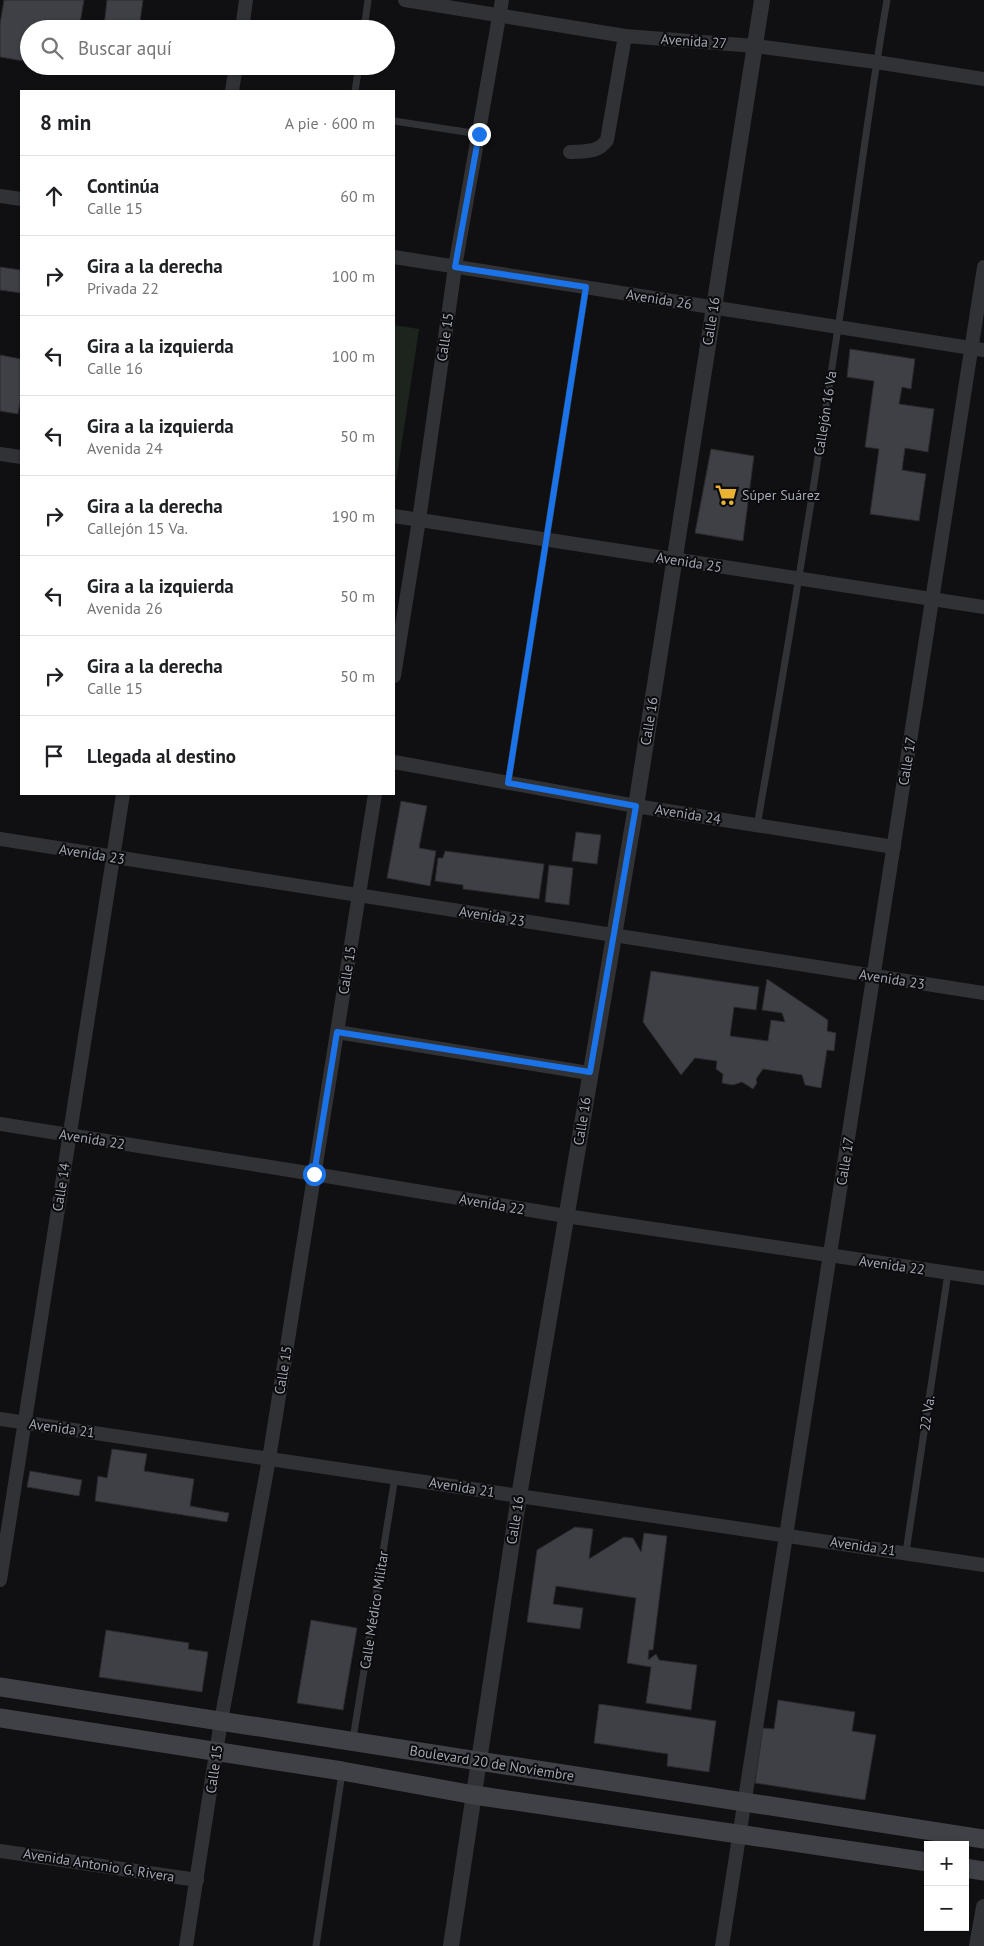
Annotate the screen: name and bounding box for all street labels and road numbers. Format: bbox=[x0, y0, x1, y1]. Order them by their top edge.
street label: Avenida 27 bbox=[660, 30, 728, 52]
street label: Avenida 26 bbox=[625, 285, 693, 313]
street label: Calle 16 bbox=[698, 295, 724, 347]
street label: Calle 15 bbox=[433, 311, 457, 363]
street label: Callejón 16 Va bbox=[809, 369, 841, 457]
street label: Avenida 25 bbox=[655, 548, 723, 576]
street label: Calle 16 bbox=[636, 695, 662, 747]
street label: Calle 17 bbox=[894, 735, 920, 787]
street label: Avenida 24 bbox=[654, 800, 723, 828]
street label: Avenida 23 bbox=[58, 840, 126, 868]
street label: Avenida 23 bbox=[458, 902, 526, 930]
street label: Calle 15 bbox=[334, 944, 360, 996]
street label: Avenida 23 bbox=[858, 965, 926, 993]
street label: Calle 16 bbox=[569, 1095, 595, 1147]
street label: Avenida 22 bbox=[58, 1125, 126, 1153]
street label: Calle 17 bbox=[832, 1135, 858, 1187]
street label: Calle 14 bbox=[48, 1161, 74, 1213]
street label: Avenida 22 bbox=[458, 1189, 526, 1219]
street label: Avenida 22 bbox=[858, 1251, 926, 1279]
street label: Calle 15 bbox=[270, 1344, 296, 1396]
street label: 22 Va. bbox=[915, 1394, 939, 1432]
street label: Avenida 21 bbox=[28, 1414, 96, 1442]
street label: Avenida 21 bbox=[428, 1473, 496, 1501]
street label: Calle 16 bbox=[502, 1494, 528, 1546]
street label: Avenida 21 bbox=[829, 1532, 897, 1560]
street label: Calle Médico Militar bbox=[356, 1549, 392, 1670]
street label: Boulevard 20 de Noviembre bbox=[408, 1741, 576, 1785]
street label: Calle 15 bbox=[202, 1743, 226, 1795]
street label: Avenida Antonio G. Rivera bbox=[22, 1844, 176, 1886]

